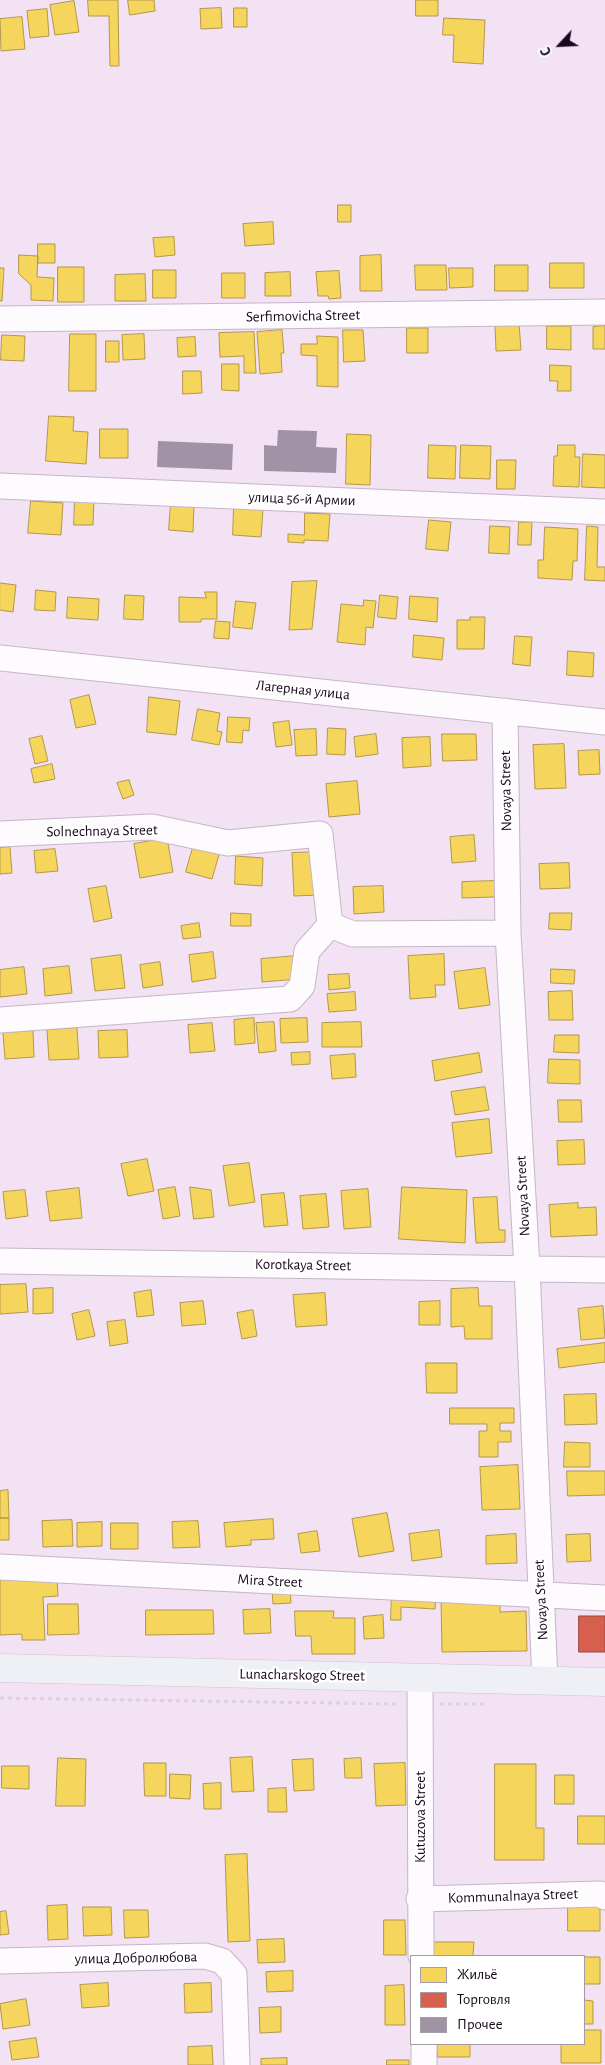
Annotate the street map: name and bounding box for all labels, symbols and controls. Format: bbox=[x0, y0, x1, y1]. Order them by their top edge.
north arrow bbox=[535, 20, 585, 70]
text: С bbox=[538, 45, 554, 58]
street label: Serfimovicha Street bbox=[246, 306, 360, 326]
street label: улица 56-й Армии bbox=[248, 488, 356, 510]
street label: Лагерная улица bbox=[255, 676, 351, 704]
street label: Novaya Street bbox=[496, 750, 516, 832]
street label: Solnechnaya Street bbox=[46, 821, 158, 841]
street label: Novaya Street bbox=[512, 1155, 534, 1237]
street label: Korotkaya Street bbox=[255, 1255, 351, 1275]
street label: Novaya Street bbox=[530, 1559, 552, 1641]
street label: Mira Street bbox=[237, 1570, 303, 1592]
street label: Lunacharskogo Street bbox=[239, 1665, 365, 1685]
street label: Kutuzova Street bbox=[411, 1771, 429, 1863]
street label: Kommunalnaya Street bbox=[448, 1885, 578, 1907]
street label: улица Добролюбова bbox=[74, 1948, 198, 1968]
legend bbox=[410, 1955, 585, 2045]
text: Жильё bbox=[457, 1967, 497, 1982]
text: Торговля bbox=[457, 1992, 511, 2007]
text: Прочее bbox=[457, 2017, 503, 2032]

